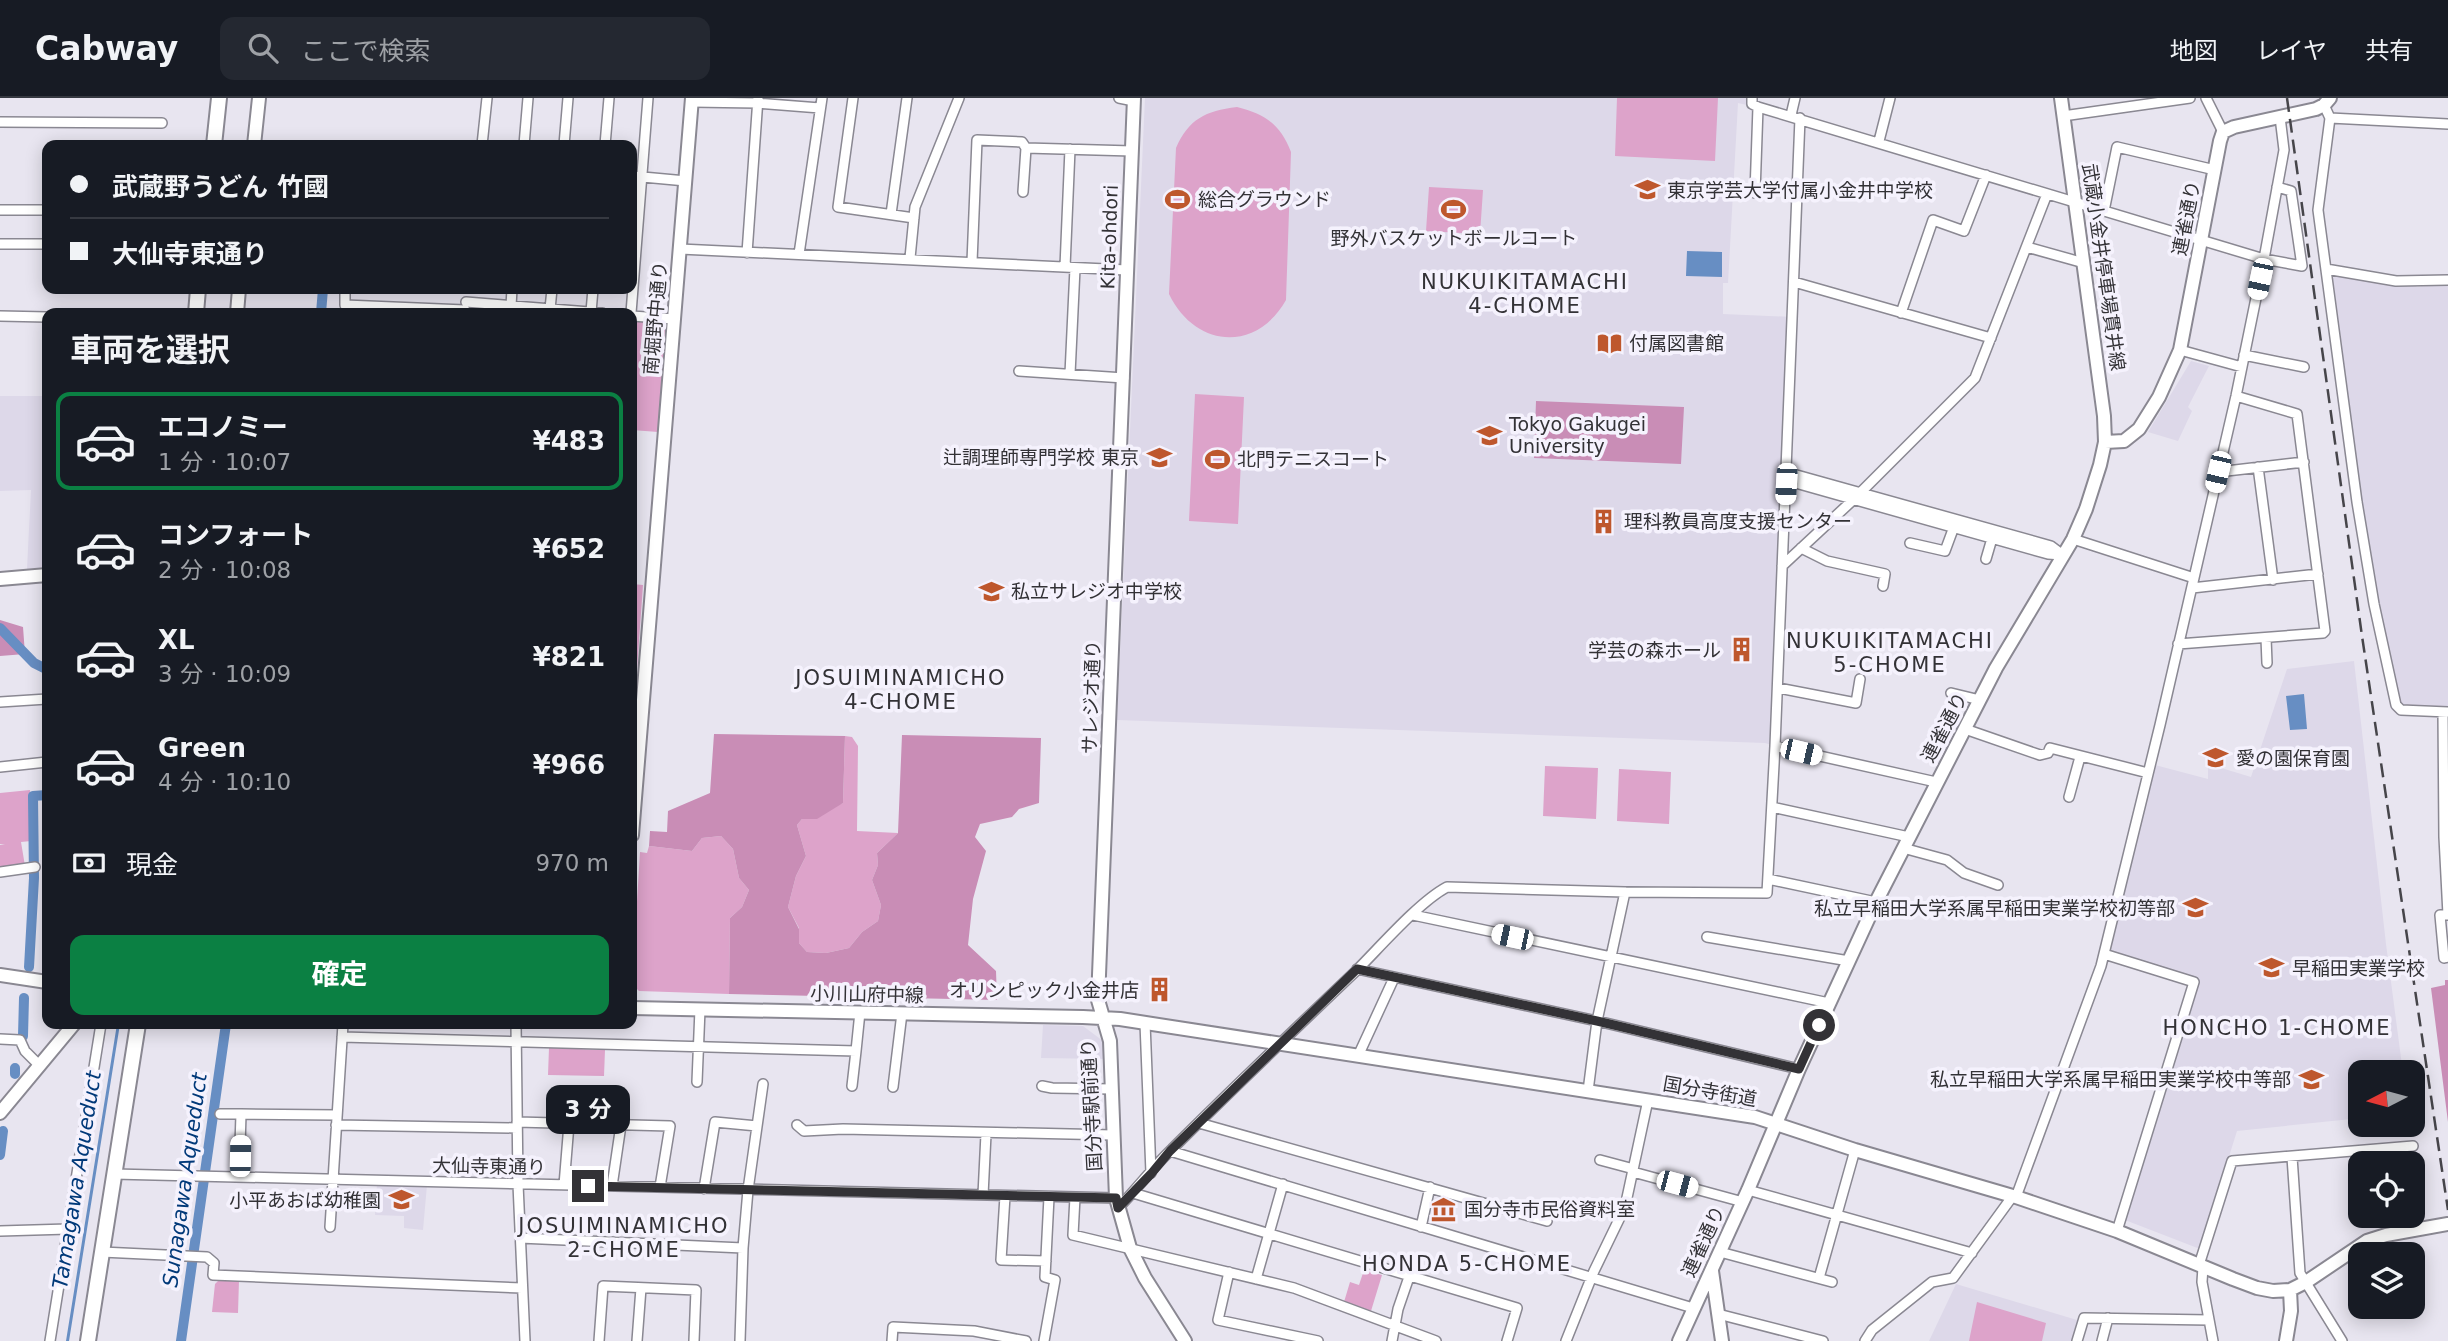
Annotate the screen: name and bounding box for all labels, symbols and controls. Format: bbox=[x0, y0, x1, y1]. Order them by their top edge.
search box bbox=[220, 17, 710, 80]
text: Cabway bbox=[35, 29, 178, 68]
icon: search bbox=[244, 29, 282, 67]
text: ここで検索 bbox=[300, 36, 430, 66]
text: 地図 bbox=[2170, 37, 2218, 65]
text: レイヤ bbox=[2256, 37, 2327, 65]
text: 共有 bbox=[2365, 37, 2413, 65]
street label: 武蔵小金井停車場貫井線 bbox=[2079, 162, 2129, 372]
text: 武蔵野うどん 竹國 bbox=[112, 172, 329, 202]
school or university icon: 東京学芸大学付属小金井中学校 bbox=[1633, 176, 1661, 204]
place label: 東京学芸大学付属小金井中学校 bbox=[1667, 179, 1933, 201]
street label: 連雀通り bbox=[2168, 179, 2204, 257]
street label: Kita-ohdori bbox=[1096, 184, 1122, 290]
sports icon: 総合グラウンド bbox=[1164, 185, 1192, 213]
place label: 総合グラウンド bbox=[1198, 188, 1331, 210]
sports icon: 野外バスケットボールコート bbox=[1440, 196, 1468, 224]
place label: 野外バスケットボールコート bbox=[1331, 227, 1577, 249]
text: 大仙寺東通り bbox=[112, 239, 268, 269]
car bbox=[2246, 256, 2275, 302]
street label: 南堀野中通り bbox=[639, 260, 671, 376]
district label: NUKUIKITAMACHI 4-CHOME bbox=[1421, 270, 1629, 318]
library icon: 付属図書館 bbox=[1595, 329, 1623, 357]
text: 車両を選択 bbox=[70, 331, 230, 369]
place label: 付属図書館 bbox=[1629, 332, 1724, 354]
icon: car bbox=[74, 410, 137, 473]
text: エコノミー bbox=[158, 412, 288, 442]
place label: Tokyo Gakugei University bbox=[1508, 413, 1646, 457]
school or university icon: Tokyo Gakugei University bbox=[1475, 421, 1503, 449]
text: ¥483 bbox=[533, 426, 605, 456]
school or university icon: 辻調理師専門学校 東京 bbox=[1145, 443, 1173, 471]
sports icon: 北門テニスコート bbox=[1203, 445, 1231, 473]
place label: 辻調理師専門学校 東京 bbox=[943, 446, 1139, 468]
place label: 北門テニスコート bbox=[1237, 448, 1389, 470]
text: 1 分 · 10:07 bbox=[158, 449, 291, 475]
car bbox=[2204, 449, 2233, 495]
car bbox=[1775, 462, 1798, 506]
building icon: 理科教員高度支援センター bbox=[1590, 507, 1618, 535]
place label: 理科教員高度支援センター bbox=[1624, 510, 1852, 532]
icon: car bbox=[74, 518, 137, 581]
text: コンフォート bbox=[158, 520, 313, 550]
text: ¥652 bbox=[533, 534, 605, 564]
text: 2 分 · 10:08 bbox=[158, 557, 291, 583]
school or university icon: 私立サレジオ中学校 bbox=[977, 577, 1005, 605]
place label: 私立サレジオ中学校 bbox=[1011, 580, 1182, 602]
text: XL bbox=[158, 625, 195, 655]
icon: car bbox=[74, 626, 137, 689]
district label: NUKUIKITAMACHI 5-CHOME bbox=[1786, 629, 1994, 677]
building icon: 学芸の森ホール bbox=[1727, 636, 1755, 664]
place label: 学芸の森ホール bbox=[1588, 639, 1721, 661]
street label: サレジオ通り bbox=[1078, 640, 1104, 754]
text: ¥821 bbox=[533, 642, 605, 672]
text: 3 分 · 10:09 bbox=[158, 661, 291, 687]
district label: JOSUIMINAMICHO 4-CHOME bbox=[793, 666, 1007, 714]
street label: 連雀通り bbox=[1916, 688, 1972, 766]
text: Green bbox=[158, 733, 246, 763]
icon: car bbox=[74, 734, 137, 797]
car bbox=[1779, 737, 1824, 767]
school or university icon: 愛の園保育園 bbox=[2202, 744, 2230, 772]
place label: 愛の園保育園 bbox=[2236, 747, 2350, 769]
text: ¥966 bbox=[533, 750, 605, 780]
text: 4 分 · 10:10 bbox=[158, 769, 291, 795]
icon: cash bbox=[70, 844, 108, 882]
text: 現金 bbox=[126, 850, 178, 880]
text: 970 m bbox=[535, 850, 609, 876]
school or university icon: 私立早稲田大学系属早稲田実業学校初等部 bbox=[2181, 894, 2209, 922]
place label: 私立早稲田大学系属早稲田実業学校初等部 bbox=[1814, 897, 2175, 919]
car bbox=[1490, 922, 1535, 952]
button: 確定 bbox=[70, 935, 609, 1015]
school or university icon: 早稲田実業学校 bbox=[2258, 954, 2286, 982]
place label: 早稲田実業学校 bbox=[2292, 957, 2425, 979]
building icon: オリンピック小金井店 bbox=[1145, 976, 1173, 1004]
place label: オリンピック小金井店 bbox=[949, 979, 1139, 1001]
street label: 小川山府中線 bbox=[810, 982, 924, 1006]
route start bbox=[1803, 1009, 1835, 1041]
district label: HONCHO 1-CHOME bbox=[2163, 1016, 2392, 1040]
street label: 国分寺駅前通り bbox=[1077, 1038, 1105, 1172]
north arrow bbox=[2348, 1060, 2426, 1138]
map controls bbox=[2348, 1060, 2425, 1319]
school or university icon: 私立早稲田大学系属早稲田実業学校中等部 bbox=[2297, 1065, 2325, 1093]
place label: 私立早稲田大学系属早稲田実業学校中等部 bbox=[1930, 1068, 2291, 1090]
water label: Tamagawa Aqueduct bbox=[48, 1069, 106, 1291]
water label: Sunagawa Aqueduct bbox=[158, 1071, 212, 1289]
street label: 国分寺街道 bbox=[1661, 1072, 1759, 1110]
callout: 3 分 bbox=[546, 1084, 630, 1134]
text: 3 分 bbox=[564, 1096, 612, 1122]
car bbox=[230, 1135, 251, 1177]
button: locate bbox=[2348, 1151, 2425, 1228]
street label: 大仙寺東通り bbox=[432, 1154, 546, 1178]
car bbox=[1654, 1168, 1701, 1200]
route end bbox=[572, 1170, 604, 1202]
school or university icon: 小平あおば幼稚園 bbox=[387, 1186, 415, 1214]
place label: 小平あおば幼稚園 bbox=[229, 1189, 381, 1211]
museum icon: 国分寺市民俗資料室 bbox=[1430, 1195, 1458, 1223]
place label: 国分寺市民俗資料室 bbox=[1464, 1198, 1635, 1220]
street label: 連雀通り bbox=[1677, 1202, 1729, 1280]
district label: JOSUIMINAMICHO 2-CHOME bbox=[516, 1214, 730, 1262]
button: layers bbox=[2348, 1242, 2425, 1319]
district label: HONDA 5-CHOME bbox=[1362, 1252, 1572, 1276]

